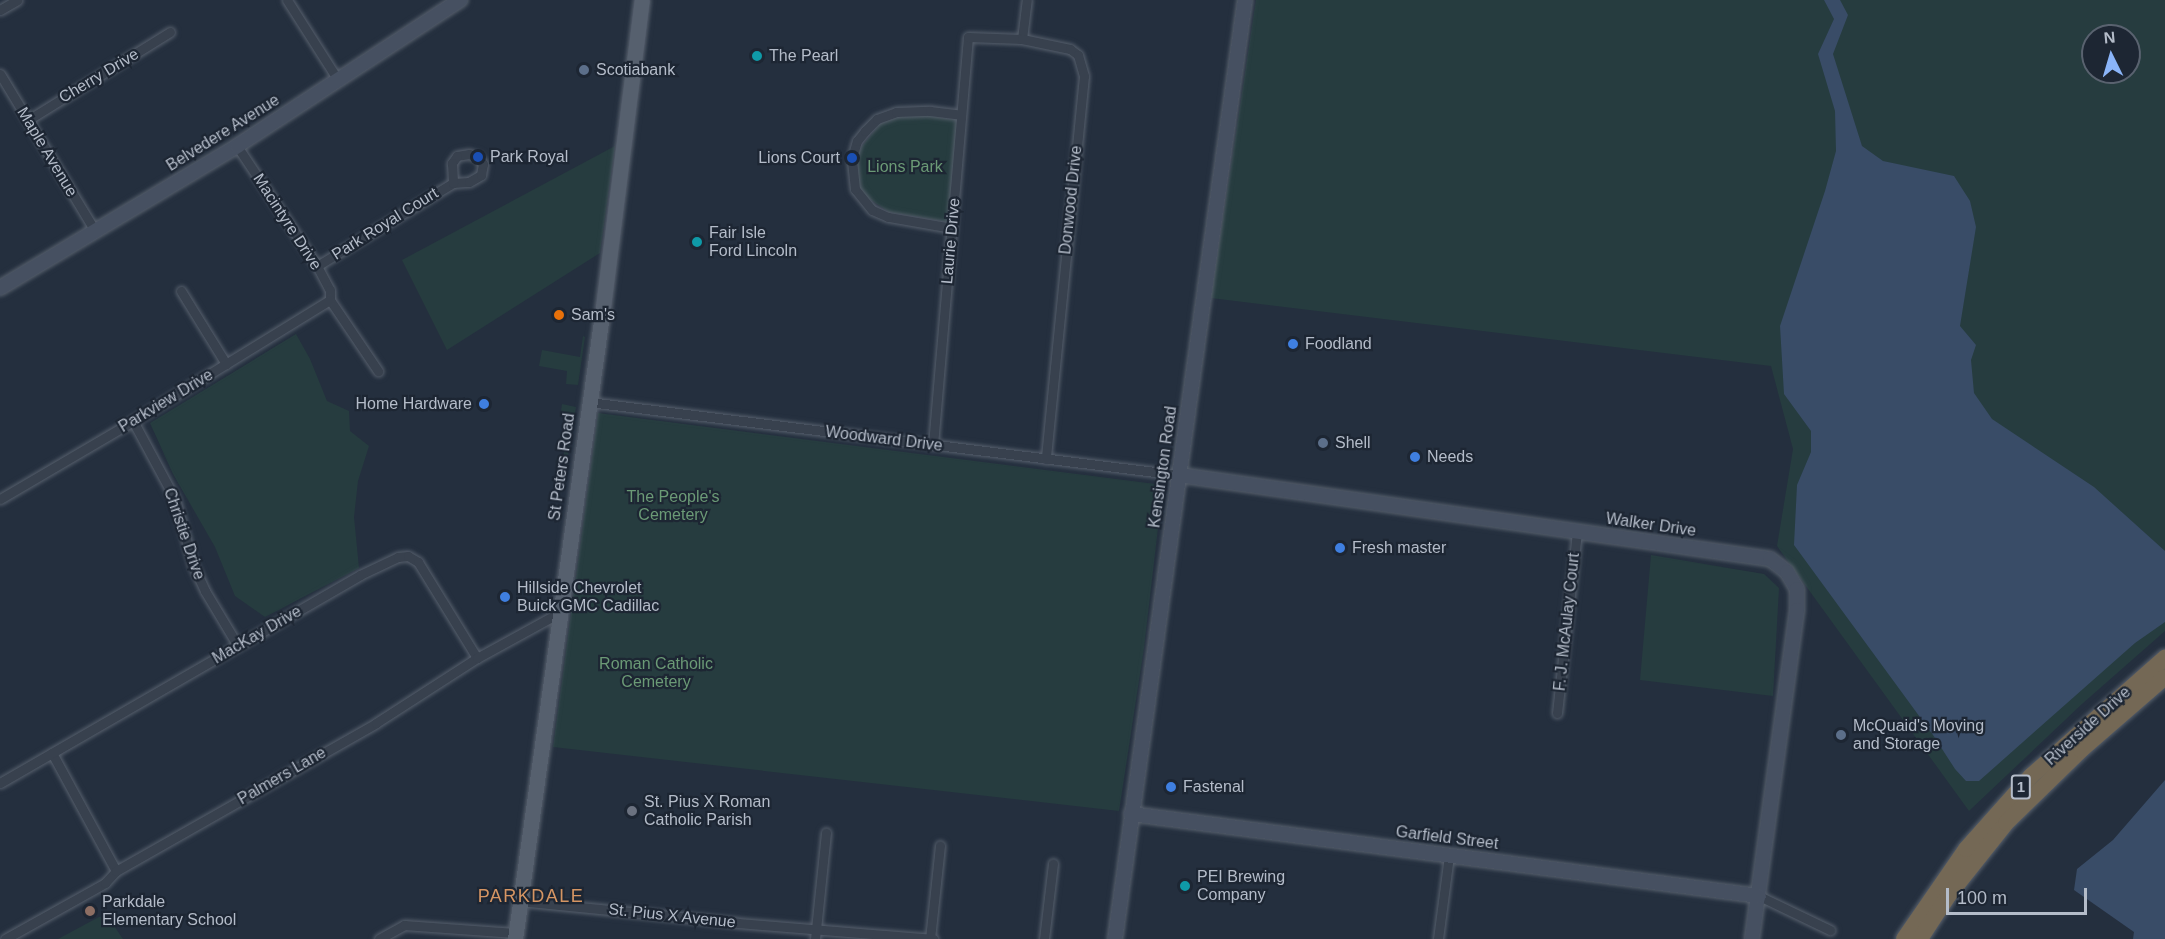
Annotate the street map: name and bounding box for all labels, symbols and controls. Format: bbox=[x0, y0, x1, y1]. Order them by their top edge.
north arrow bbox=[2081, 24, 2141, 84]
text: N bbox=[2103, 29, 2116, 47]
street label: Cherry Drive bbox=[56, 45, 142, 107]
place label: The Pearl bbox=[769, 46, 838, 66]
marker: The Pearl bbox=[750, 49, 764, 63]
place label: Scotiabank bbox=[596, 60, 675, 80]
marker: Scotiabank bbox=[577, 63, 591, 77]
street label: Belvedere Avenue bbox=[163, 90, 283, 176]
street label: Maple Avenue bbox=[13, 103, 81, 201]
street label: Donwood Drive bbox=[1056, 145, 1086, 255]
place label: Park Royal bbox=[490, 147, 568, 167]
place label: Lions Court bbox=[758, 148, 840, 168]
marker: Park Royal bbox=[471, 150, 485, 164]
marker: Lions Court bbox=[845, 151, 859, 165]
park label: Lions Park bbox=[867, 157, 943, 177]
street label: Macintyre Drive bbox=[249, 170, 325, 274]
street label: Park Royal Court bbox=[328, 184, 442, 264]
street label: Laurie Drive bbox=[938, 197, 964, 285]
place label: Fair Isle Ford Lincoln bbox=[709, 223, 797, 261]
marker: Fair Isle Ford Lincoln bbox=[690, 235, 704, 249]
place label: Sam's bbox=[571, 305, 615, 325]
marker: Sam's bbox=[552, 308, 566, 322]
place label: Foodland bbox=[1305, 334, 1372, 354]
marker: Foodland bbox=[1286, 337, 1300, 351]
street label: Parkview Drive bbox=[115, 365, 217, 437]
place label: Home Hardware bbox=[356, 394, 472, 414]
marker: Home Hardware bbox=[477, 397, 491, 411]
street label: Kensington Road bbox=[1145, 405, 1181, 529]
street label: St Peters Road bbox=[545, 412, 579, 522]
street label: Woodward Drive bbox=[824, 422, 944, 456]
place label: Shell bbox=[1335, 433, 1371, 453]
marker: Shell bbox=[1316, 436, 1330, 450]
place label: Needs bbox=[1427, 447, 1473, 467]
marker: Needs bbox=[1408, 450, 1422, 464]
street label: Christie Drive bbox=[159, 485, 209, 583]
park label: The People's Cemetery bbox=[627, 487, 719, 525]
street label: Walker Drive bbox=[1605, 509, 1697, 541]
place label: Fresh master bbox=[1352, 538, 1446, 558]
marker: Fresh master bbox=[1333, 541, 1347, 555]
street label: F. J. McAulay Court bbox=[1550, 552, 1584, 692]
place label: Hillside Chevrolet Buick GMC Cadillac bbox=[517, 578, 659, 616]
marker: Hillside Chevrolet Buick GMC Cadillac bbox=[498, 590, 512, 604]
street label: MacKay Drive bbox=[209, 602, 305, 668]
park label: Roman Catholic Cemetery bbox=[599, 654, 713, 692]
street label: Riverside Drive bbox=[2041, 683, 2135, 769]
place label: McQuaid's Moving and Storage bbox=[1853, 716, 1984, 754]
marker: McQuaid's Moving and Storage bbox=[1834, 728, 1848, 742]
street label: Palmers Lane bbox=[234, 743, 330, 809]
road number: 1 bbox=[2010, 775, 2032, 799]
place label: Fastenal bbox=[1183, 777, 1244, 797]
marker: Fastenal bbox=[1164, 780, 1178, 794]
place label: St. Pius X Roman Catholic Parish bbox=[644, 792, 770, 830]
marker: St. Pius X Roman Catholic Parish bbox=[625, 804, 639, 818]
street label: Garfield Street bbox=[1395, 822, 1499, 854]
place label: PEI Brewing Company bbox=[1197, 867, 1285, 905]
scale bar bbox=[1949, 876, 2090, 914]
marker: PEI Brewing Company bbox=[1178, 879, 1192, 893]
district label: PARKDALE bbox=[478, 885, 584, 907]
text: 100 m bbox=[1957, 888, 2007, 908]
place label: Parkdale Elementary School bbox=[102, 892, 236, 930]
street label: St. Pius X Avenue bbox=[607, 900, 737, 932]
marker: Parkdale Elementary School bbox=[83, 904, 97, 918]

